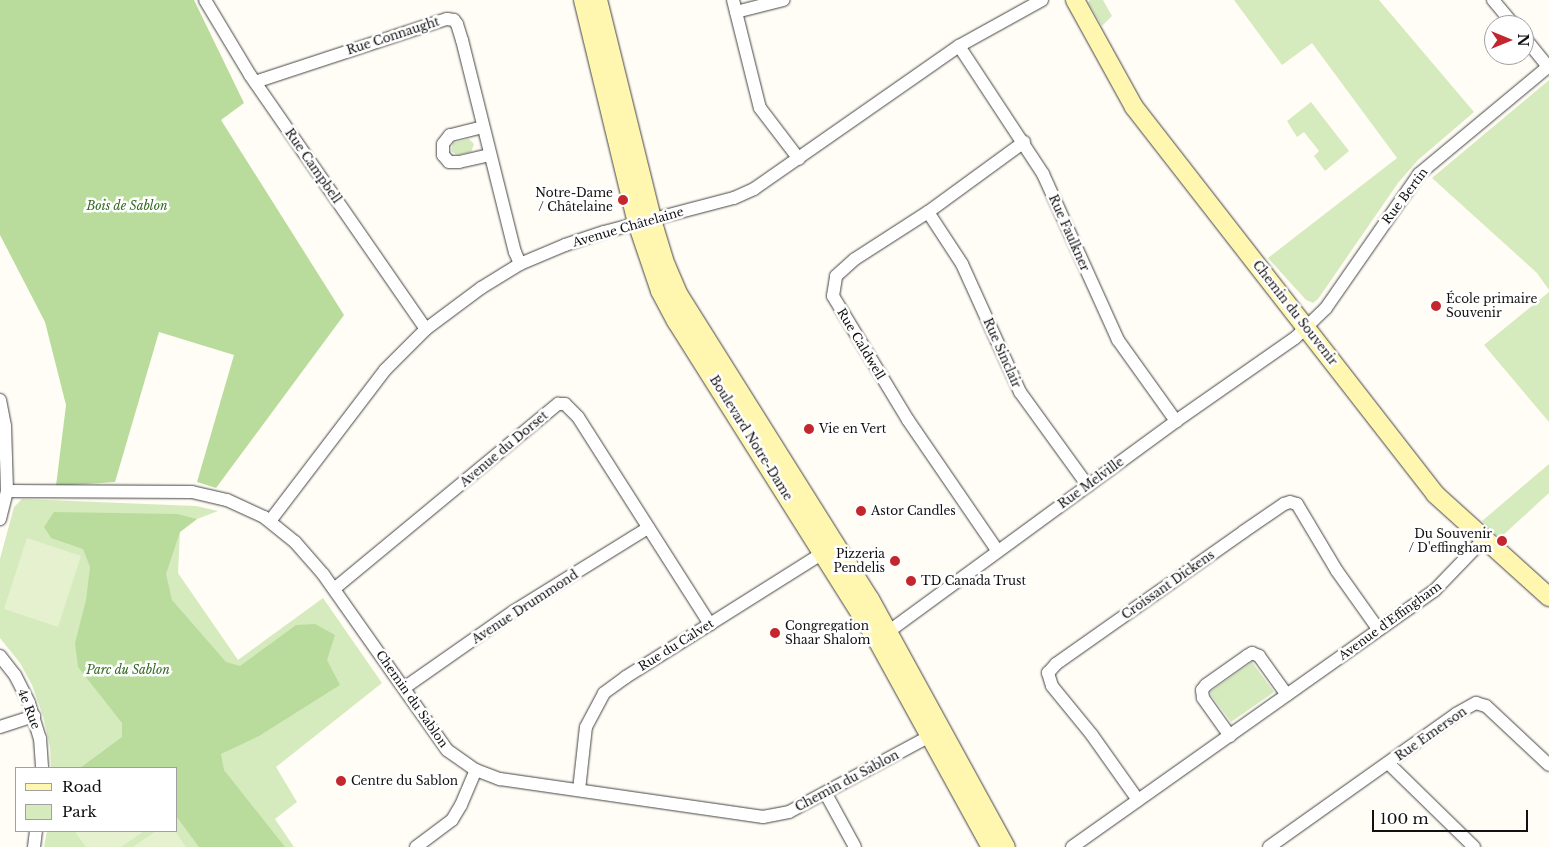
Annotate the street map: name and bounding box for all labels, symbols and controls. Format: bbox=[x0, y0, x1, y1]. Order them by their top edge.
street label: Rue Connaught bbox=[345, 14, 441, 58]
north arrow bbox=[1484, 15, 1534, 65]
text: N bbox=[1514, 33, 1532, 47]
street label: Rue Campbell bbox=[282, 126, 344, 206]
street label: Rue Bertin bbox=[1379, 165, 1431, 227]
place label: Notre-Dame / Châtelaine bbox=[535, 186, 613, 214]
street label: Rue Faulkner bbox=[1046, 192, 1092, 274]
marker: Notre-Dame / Châtelaine bbox=[617, 194, 629, 206]
park label: Bois de Sablon bbox=[87, 199, 167, 213]
street label: Avenue Châtelaine bbox=[571, 204, 685, 250]
street label: Chemin du Souvenir bbox=[1250, 258, 1340, 368]
place label: École primaire Souvenir bbox=[1446, 292, 1537, 320]
marker: École primaire Souvenir bbox=[1430, 300, 1442, 312]
street label: Rue Caldwell bbox=[834, 306, 888, 382]
street label: Rue Sinclair bbox=[980, 316, 1024, 390]
street label: Boulevard Notre-Dame bbox=[707, 373, 795, 503]
street label: Avenue du Dorset bbox=[457, 408, 551, 490]
place label: Vie en Vert bbox=[819, 422, 887, 436]
marker: Vie en Vert bbox=[803, 423, 815, 435]
street label: Rue Melville bbox=[1055, 454, 1127, 512]
place label: Astor Candles bbox=[871, 504, 956, 518]
marker: Astor Candles bbox=[855, 505, 867, 517]
place label: Du Souvenir / D'effingham bbox=[1408, 527, 1492, 555]
marker: Du Souvenir / D'effingham bbox=[1496, 535, 1508, 547]
place label: Pizzeria Pendelis bbox=[834, 547, 885, 575]
street label: Croissant Dickens bbox=[1119, 548, 1217, 622]
marker: Pizzeria Pendelis bbox=[889, 555, 901, 567]
street label: Avenue Drummond bbox=[469, 567, 581, 647]
place label: TD Canada Trust bbox=[921, 574, 1027, 588]
marker: TD Canada Trust bbox=[905, 575, 917, 587]
street label: Avenue d'Effingham bbox=[1336, 579, 1444, 663]
street label: Rue du Calvet bbox=[636, 616, 716, 674]
place label: Congregation Shaar Shalom bbox=[785, 619, 871, 647]
marker: Congregation Shaar Shalom bbox=[769, 627, 781, 639]
street label: Chemin du Sablon bbox=[373, 648, 451, 750]
park label: Parc du Sablon bbox=[86, 663, 170, 677]
street label: 4e Rue bbox=[15, 687, 43, 731]
street label: Rue Emerson bbox=[1393, 704, 1469, 764]
street label: Chemin du Sablon bbox=[793, 748, 901, 814]
legend bbox=[15, 767, 178, 832]
place label: Centre du Sablon bbox=[351, 774, 458, 788]
marker: Centre du Sablon bbox=[335, 775, 347, 787]
text: Road bbox=[62, 777, 102, 796]
scale bar bbox=[1374, 800, 1530, 832]
text: Park bbox=[62, 802, 97, 821]
text: 100 m bbox=[1380, 809, 1429, 828]

